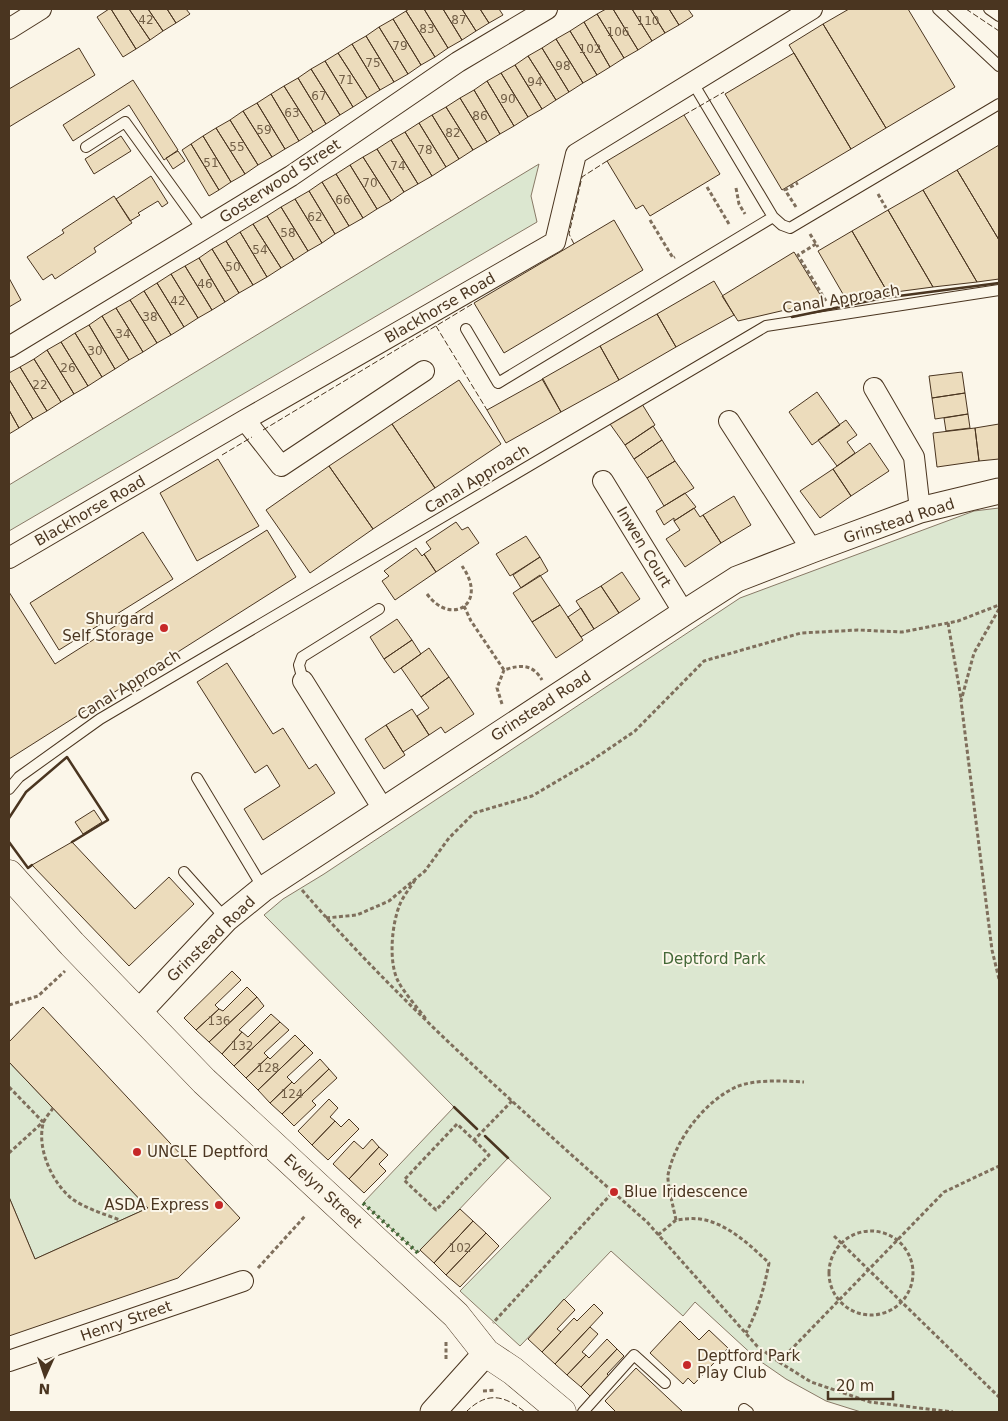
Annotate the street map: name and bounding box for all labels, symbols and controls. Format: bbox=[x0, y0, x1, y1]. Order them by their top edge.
house number: 42 bbox=[138, 13, 154, 27]
house number: 87 bbox=[451, 13, 467, 27]
house number: 110 bbox=[637, 14, 659, 28]
house number: 83 bbox=[419, 22, 435, 36]
house number: 106 bbox=[607, 25, 629, 39]
house number: 79 bbox=[392, 39, 408, 53]
house number: 102 bbox=[579, 42, 601, 56]
house number: 75 bbox=[365, 56, 381, 70]
house number: 98 bbox=[555, 59, 571, 73]
house number: 71 bbox=[338, 73, 354, 87]
house number: 94 bbox=[527, 75, 543, 89]
house number: 67 bbox=[311, 89, 327, 103]
house number: 90 bbox=[500, 92, 516, 106]
house number: 63 bbox=[284, 106, 300, 120]
house number: 86 bbox=[472, 109, 488, 123]
house number: 59 bbox=[256, 123, 272, 137]
house number: 82 bbox=[445, 126, 461, 140]
street label: Gosterwood Street bbox=[216, 135, 344, 227]
house number: 55 bbox=[229, 140, 245, 154]
house number: 78 bbox=[417, 143, 433, 157]
house number: 51 bbox=[203, 156, 219, 170]
house number: 74 bbox=[390, 159, 406, 173]
house number: 70 bbox=[362, 176, 378, 190]
house number: 66 bbox=[335, 193, 351, 207]
house number: 62 bbox=[307, 210, 323, 224]
house number: 58 bbox=[280, 226, 296, 240]
house number: 54 bbox=[252, 243, 268, 257]
house number: 50 bbox=[225, 260, 241, 274]
street label: Blackhorse Road bbox=[381, 269, 499, 347]
house number: 46 bbox=[197, 277, 213, 291]
street label: Canal Approach bbox=[781, 281, 901, 317]
house number: 42 bbox=[170, 294, 186, 308]
house number: 38 bbox=[142, 310, 158, 324]
house number: 34 bbox=[115, 327, 131, 341]
house number: 30 bbox=[87, 344, 103, 358]
house number: 26 bbox=[60, 361, 76, 375]
house number: 22 bbox=[32, 378, 48, 392]
street label: Canal Approach bbox=[422, 441, 532, 517]
street label: Blackhorse Road bbox=[31, 472, 149, 550]
street label: Grinstead Road bbox=[841, 495, 957, 547]
street label: Inwen Court bbox=[613, 503, 675, 591]
place label: Shurgard Self Storage bbox=[62, 610, 154, 645]
marker: Shurgard Self Storage bbox=[158, 622, 170, 634]
street label: Canal Approach bbox=[74, 646, 184, 724]
street label: Grinstead Road bbox=[488, 667, 594, 745]
street label: Grinstead Road bbox=[163, 892, 259, 986]
park label: Deptford Park bbox=[662, 950, 766, 968]
house number: 136 bbox=[208, 1014, 230, 1028]
house number: 132 bbox=[231, 1039, 253, 1053]
house number: 128 bbox=[257, 1061, 279, 1075]
house number: 124 bbox=[281, 1087, 303, 1101]
place label: UNCLE Deptford bbox=[147, 1143, 268, 1161]
marker: UNCLE Deptford bbox=[131, 1146, 143, 1158]
street label: Evelyn Street bbox=[280, 1150, 366, 1232]
place label: Blue Iridescence bbox=[624, 1183, 748, 1201]
marker: Blue Iridescence bbox=[608, 1186, 620, 1198]
place label: ASDA Express bbox=[104, 1196, 209, 1214]
marker: ASDA Express bbox=[213, 1199, 225, 1211]
house number: 102 bbox=[449, 1241, 471, 1255]
street label: Henry Street bbox=[78, 1297, 174, 1345]
place label: Deptford Park Play Club bbox=[697, 1347, 801, 1382]
north arrow bbox=[20, 1351, 70, 1401]
marker: Deptford Park Play Club bbox=[681, 1359, 693, 1371]
scale bar bbox=[828, 1368, 893, 1400]
text: 20 m bbox=[836, 1377, 874, 1395]
text: N bbox=[38, 1381, 51, 1397]

